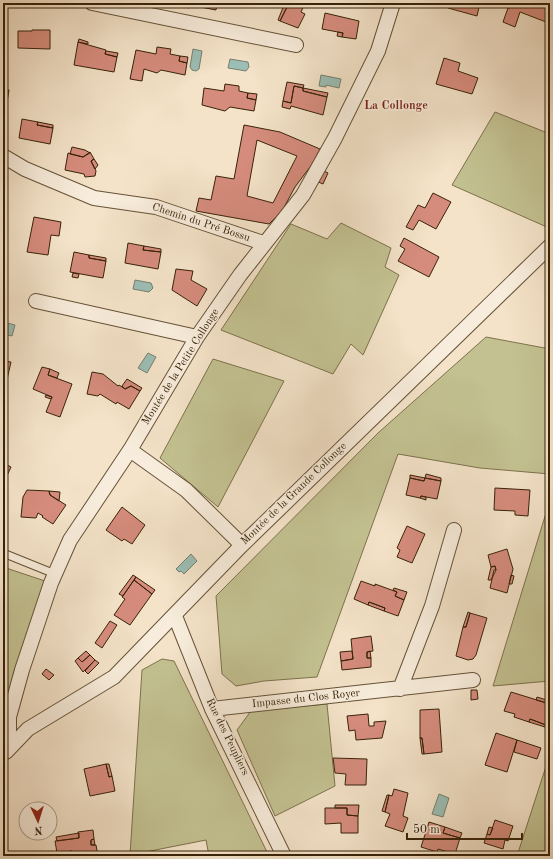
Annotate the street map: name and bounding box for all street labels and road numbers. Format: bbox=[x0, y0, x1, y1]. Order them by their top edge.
street label: Chemin du Pré Bossu bbox=[151, 202, 252, 244]
street label: Montée de la Petite Collonge bbox=[141, 307, 221, 427]
street label: Montée de la Grande Collonge bbox=[239, 441, 349, 547]
street label: Impasse du Clos Royer bbox=[252, 688, 361, 710]
street label: Rue des Peupliers bbox=[204, 697, 251, 778]

